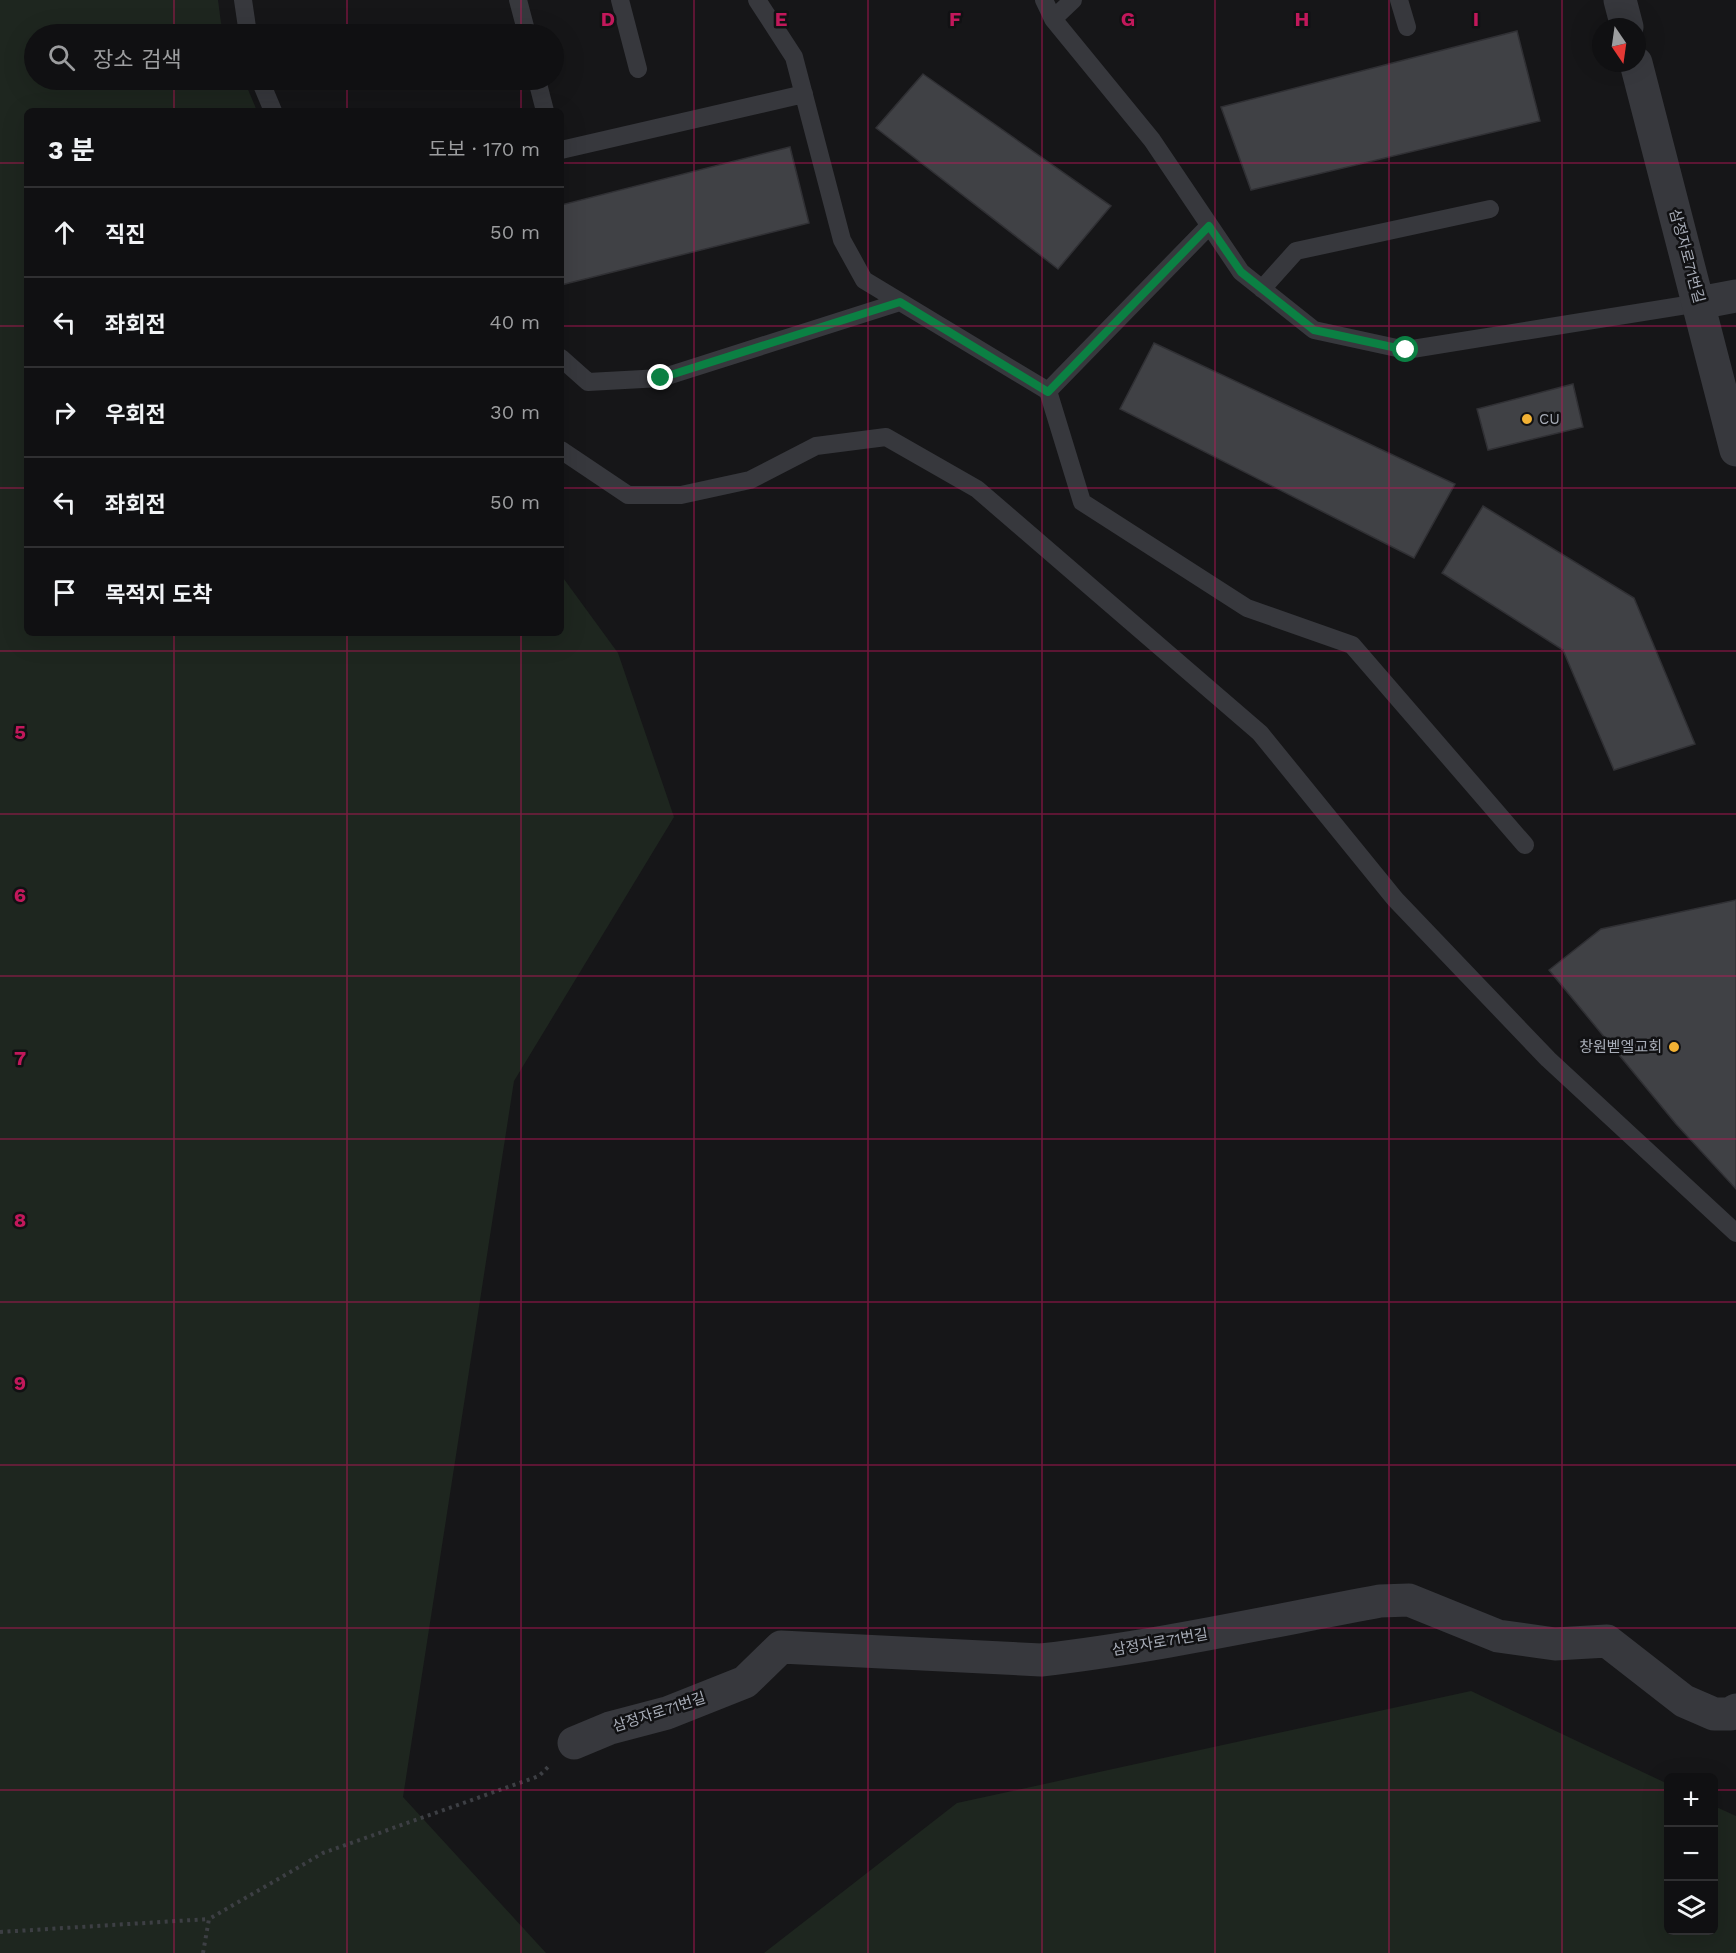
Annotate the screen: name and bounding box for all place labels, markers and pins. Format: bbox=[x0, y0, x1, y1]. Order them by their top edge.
place label: CU bbox=[1539, 410, 1560, 428]
marker: CU bbox=[1520, 412, 1534, 426]
place label: 창원벧엘교회 bbox=[1579, 1038, 1662, 1056]
marker: 창원벧엘교회 bbox=[1667, 1040, 1681, 1054]

